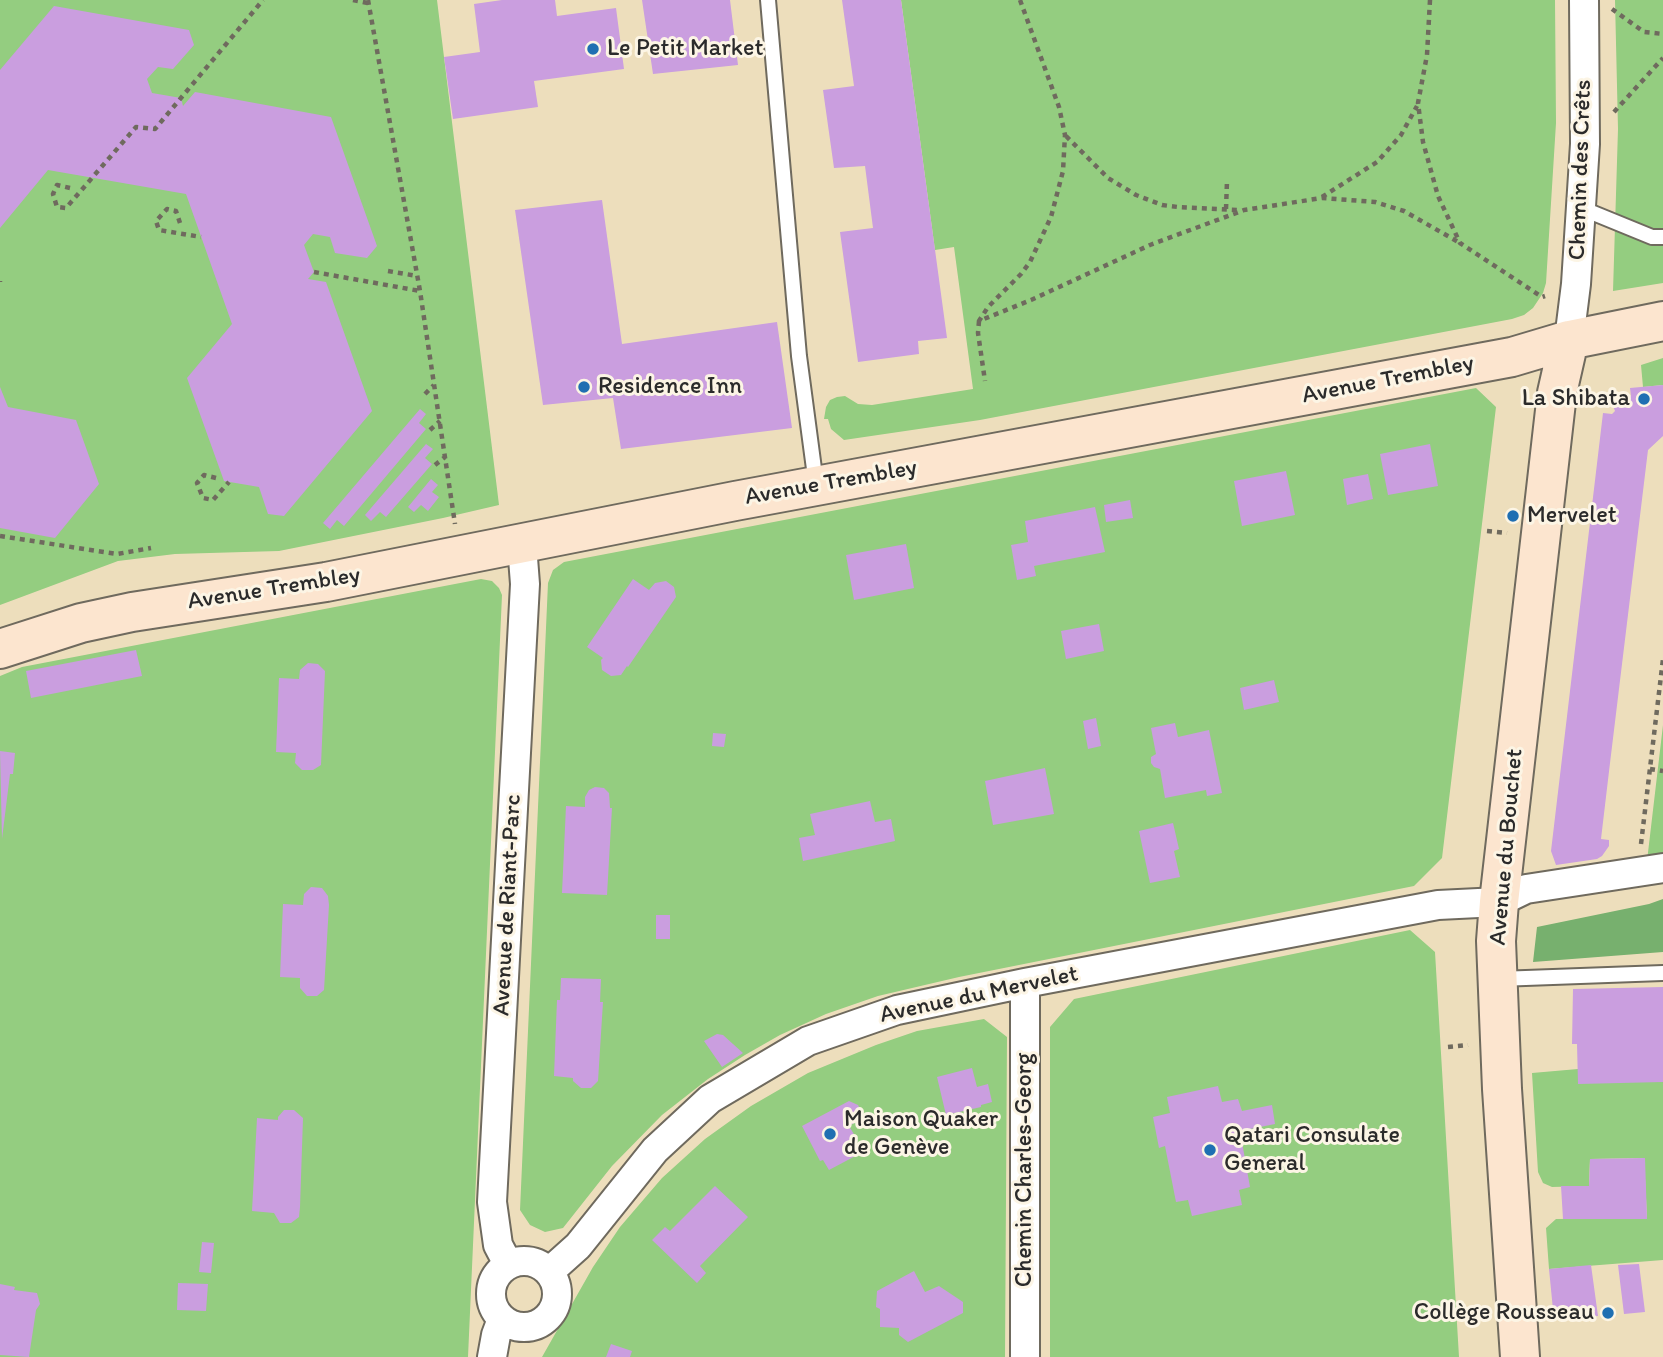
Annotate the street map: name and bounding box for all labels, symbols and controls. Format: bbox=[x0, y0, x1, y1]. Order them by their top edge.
place label: Le Petit Market bbox=[607, 35, 764, 63]
marker: Le Petit Market bbox=[585, 41, 601, 57]
street label: Chemin des Crêts bbox=[1563, 79, 1599, 261]
street label: Avenue Trembley bbox=[1300, 349, 1476, 411]
place label: Residence Inn bbox=[598, 373, 742, 401]
marker: Residence Inn bbox=[576, 379, 592, 395]
place label: La Shibata bbox=[1522, 385, 1630, 413]
marker: La Shibata bbox=[1636, 391, 1652, 407]
street label: Avenue Trembley bbox=[743, 454, 919, 512]
place label: Mervelet bbox=[1527, 502, 1617, 530]
marker: Mervelet bbox=[1505, 508, 1521, 524]
street label: Avenue Trembley bbox=[186, 561, 362, 617]
street label: Avenue du Bouchet bbox=[1484, 747, 1530, 947]
street label: Avenue de Riant-Parc bbox=[488, 793, 528, 1017]
street label: Avenue du Mervelet bbox=[877, 960, 1081, 1030]
street label: Chemin Charles-Georg bbox=[1011, 1053, 1039, 1287]
place label: Maison Quaker de Genève bbox=[844, 1106, 998, 1162]
place label: Qatari Consulate General bbox=[1224, 1122, 1400, 1178]
marker: Maison Quaker de Genève bbox=[822, 1126, 838, 1142]
marker: Qatari Consulate General bbox=[1202, 1142, 1218, 1158]
place label: Collège Rousseau bbox=[1414, 1299, 1594, 1327]
marker: Collège Rousseau bbox=[1600, 1305, 1616, 1321]

